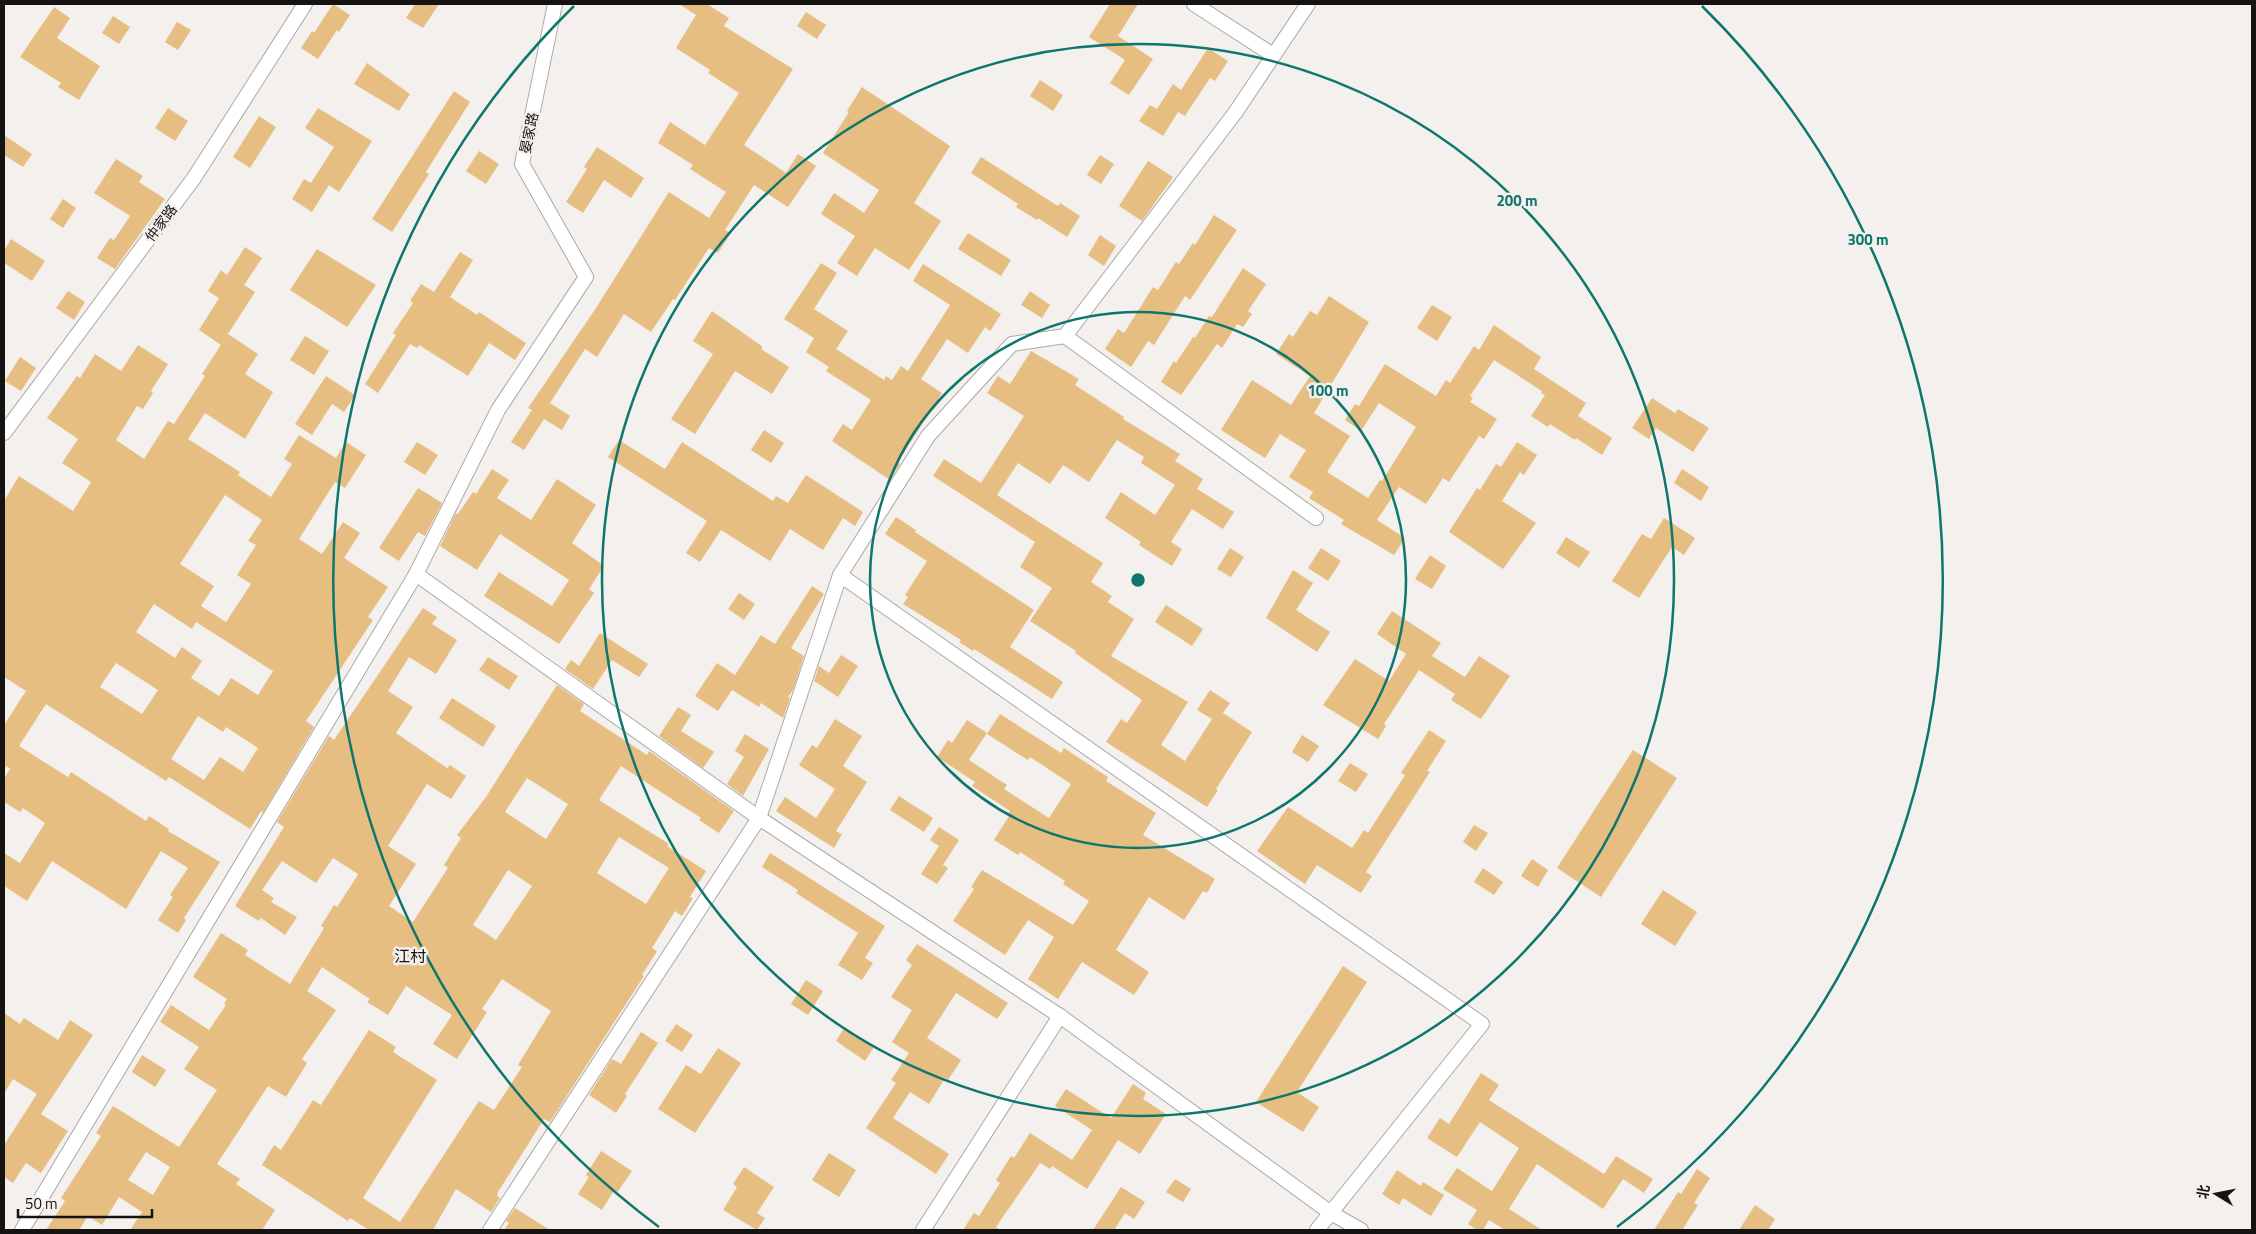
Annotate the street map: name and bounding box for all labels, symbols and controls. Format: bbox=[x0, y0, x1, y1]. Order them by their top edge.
street label: 晏家路 bbox=[514, 110, 543, 156]
text: 200 m bbox=[1496, 189, 1538, 212]
street label: 仲家路 bbox=[140, 200, 182, 246]
text: 300 m bbox=[1847, 228, 1889, 251]
text: 100 m bbox=[1307, 379, 1349, 402]
centre of rings bbox=[1129, 571, 1147, 589]
district label: 江村 bbox=[394, 944, 426, 968]
north arrow bbox=[2191, 1169, 2241, 1219]
text: 北 bbox=[2191, 1183, 2214, 1200]
scale bar bbox=[18, 1186, 151, 1218]
text: 50 m bbox=[25, 1192, 58, 1215]

